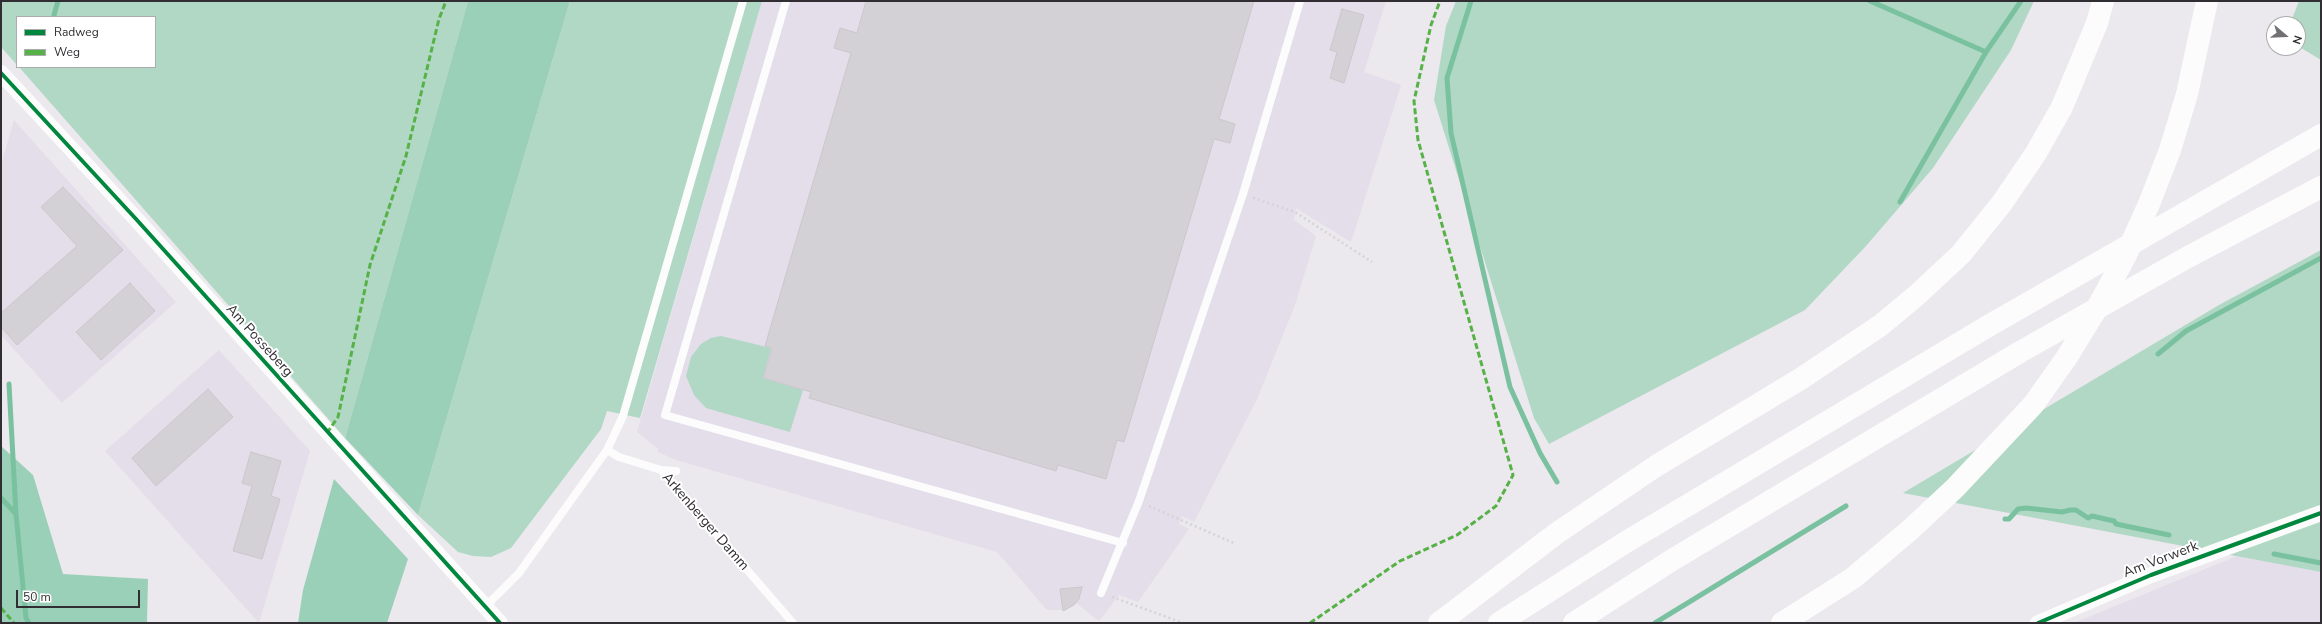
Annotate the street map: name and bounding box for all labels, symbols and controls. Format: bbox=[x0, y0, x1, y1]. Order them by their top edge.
legend bbox=[16, 16, 156, 68]
north arrow bbox=[2266, 16, 2306, 56]
text: Radweg bbox=[54, 24, 99, 40]
text: N bbox=[2288, 33, 2305, 46]
text: Weg bbox=[54, 44, 80, 60]
street label: Am Posseberg bbox=[222, 301, 296, 381]
street label: Arkenberger Damm bbox=[658, 470, 752, 574]
street label: Am Vorwerk bbox=[2121, 538, 2201, 582]
scale bar bbox=[18, 582, 142, 608]
text: 50 m bbox=[23, 589, 51, 605]

